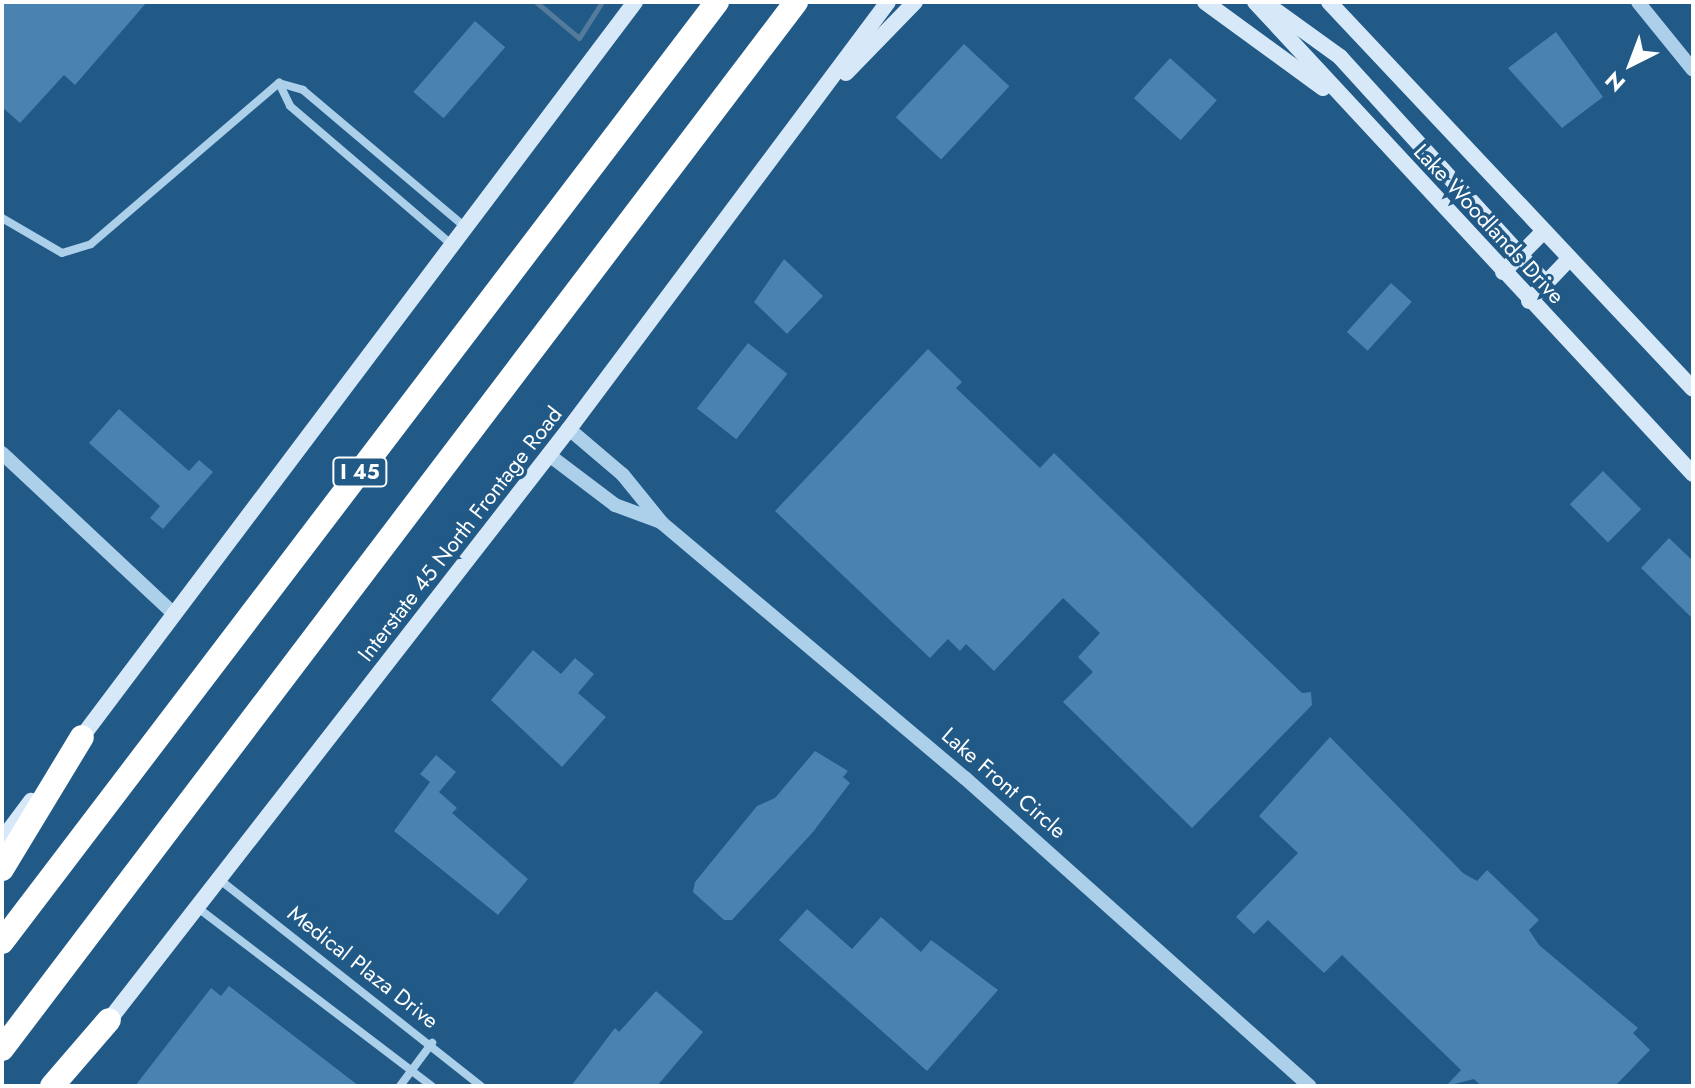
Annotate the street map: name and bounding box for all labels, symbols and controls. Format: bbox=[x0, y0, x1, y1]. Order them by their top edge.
north arrow bbox=[1591, 24, 1671, 104]
text: N bbox=[1598, 64, 1632, 100]
street label: Lake Woodlands Drive bbox=[1408, 139, 1570, 309]
street label: Interstate 45 North Frontage Road bbox=[352, 401, 568, 667]
road number: I 45 bbox=[332, 456, 388, 488]
street label: Lake Front Circle bbox=[937, 722, 1071, 844]
street label: Medical Plaza Drive bbox=[282, 900, 444, 1034]

